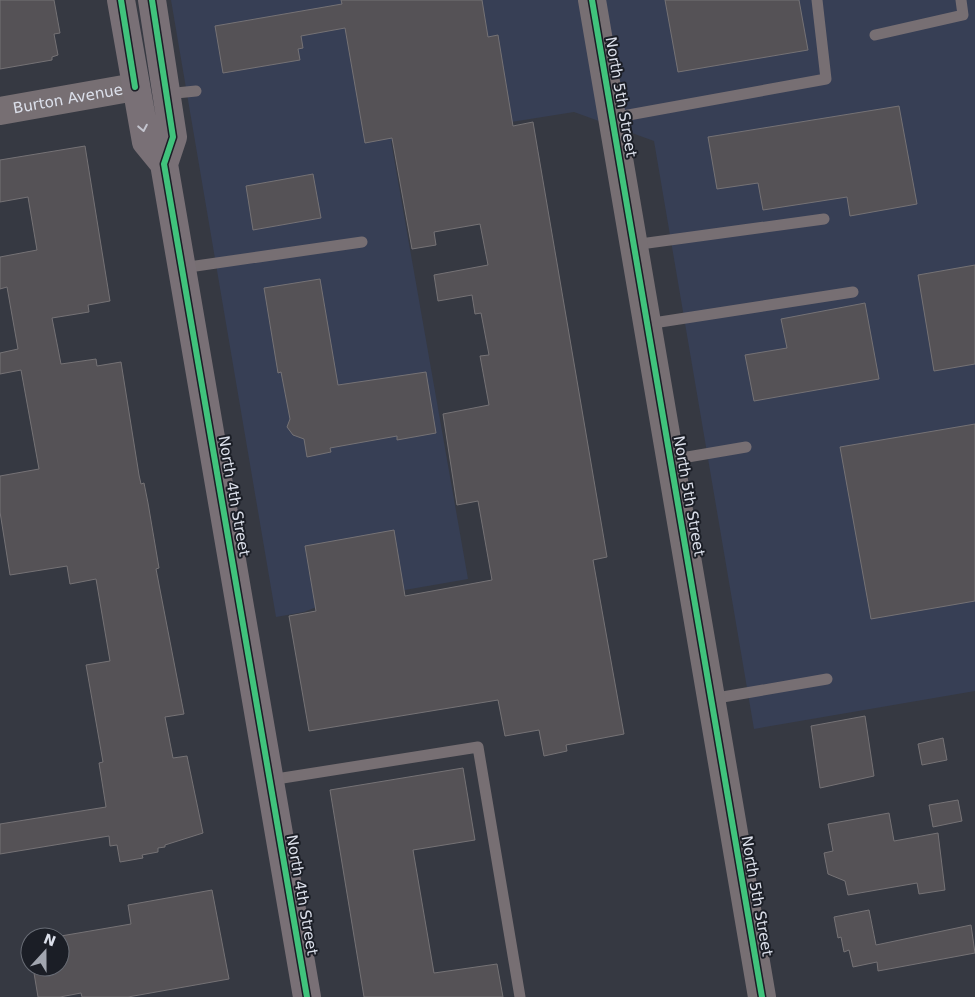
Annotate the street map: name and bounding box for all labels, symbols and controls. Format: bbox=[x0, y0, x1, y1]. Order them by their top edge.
street label: North 5th Street bbox=[602, 35, 640, 159]
street label: Burton Avenue bbox=[12, 80, 124, 118]
one-way arrow bbox=[138, 124, 148, 133]
street label: North 4th Street bbox=[215, 434, 253, 558]
street label: North 5th Street bbox=[670, 434, 708, 558]
street label: North 4th Street bbox=[283, 833, 321, 957]
street label: North 5th Street bbox=[738, 834, 776, 958]
north arrow bbox=[20, 927, 70, 977]
text: N bbox=[41, 930, 58, 949]

